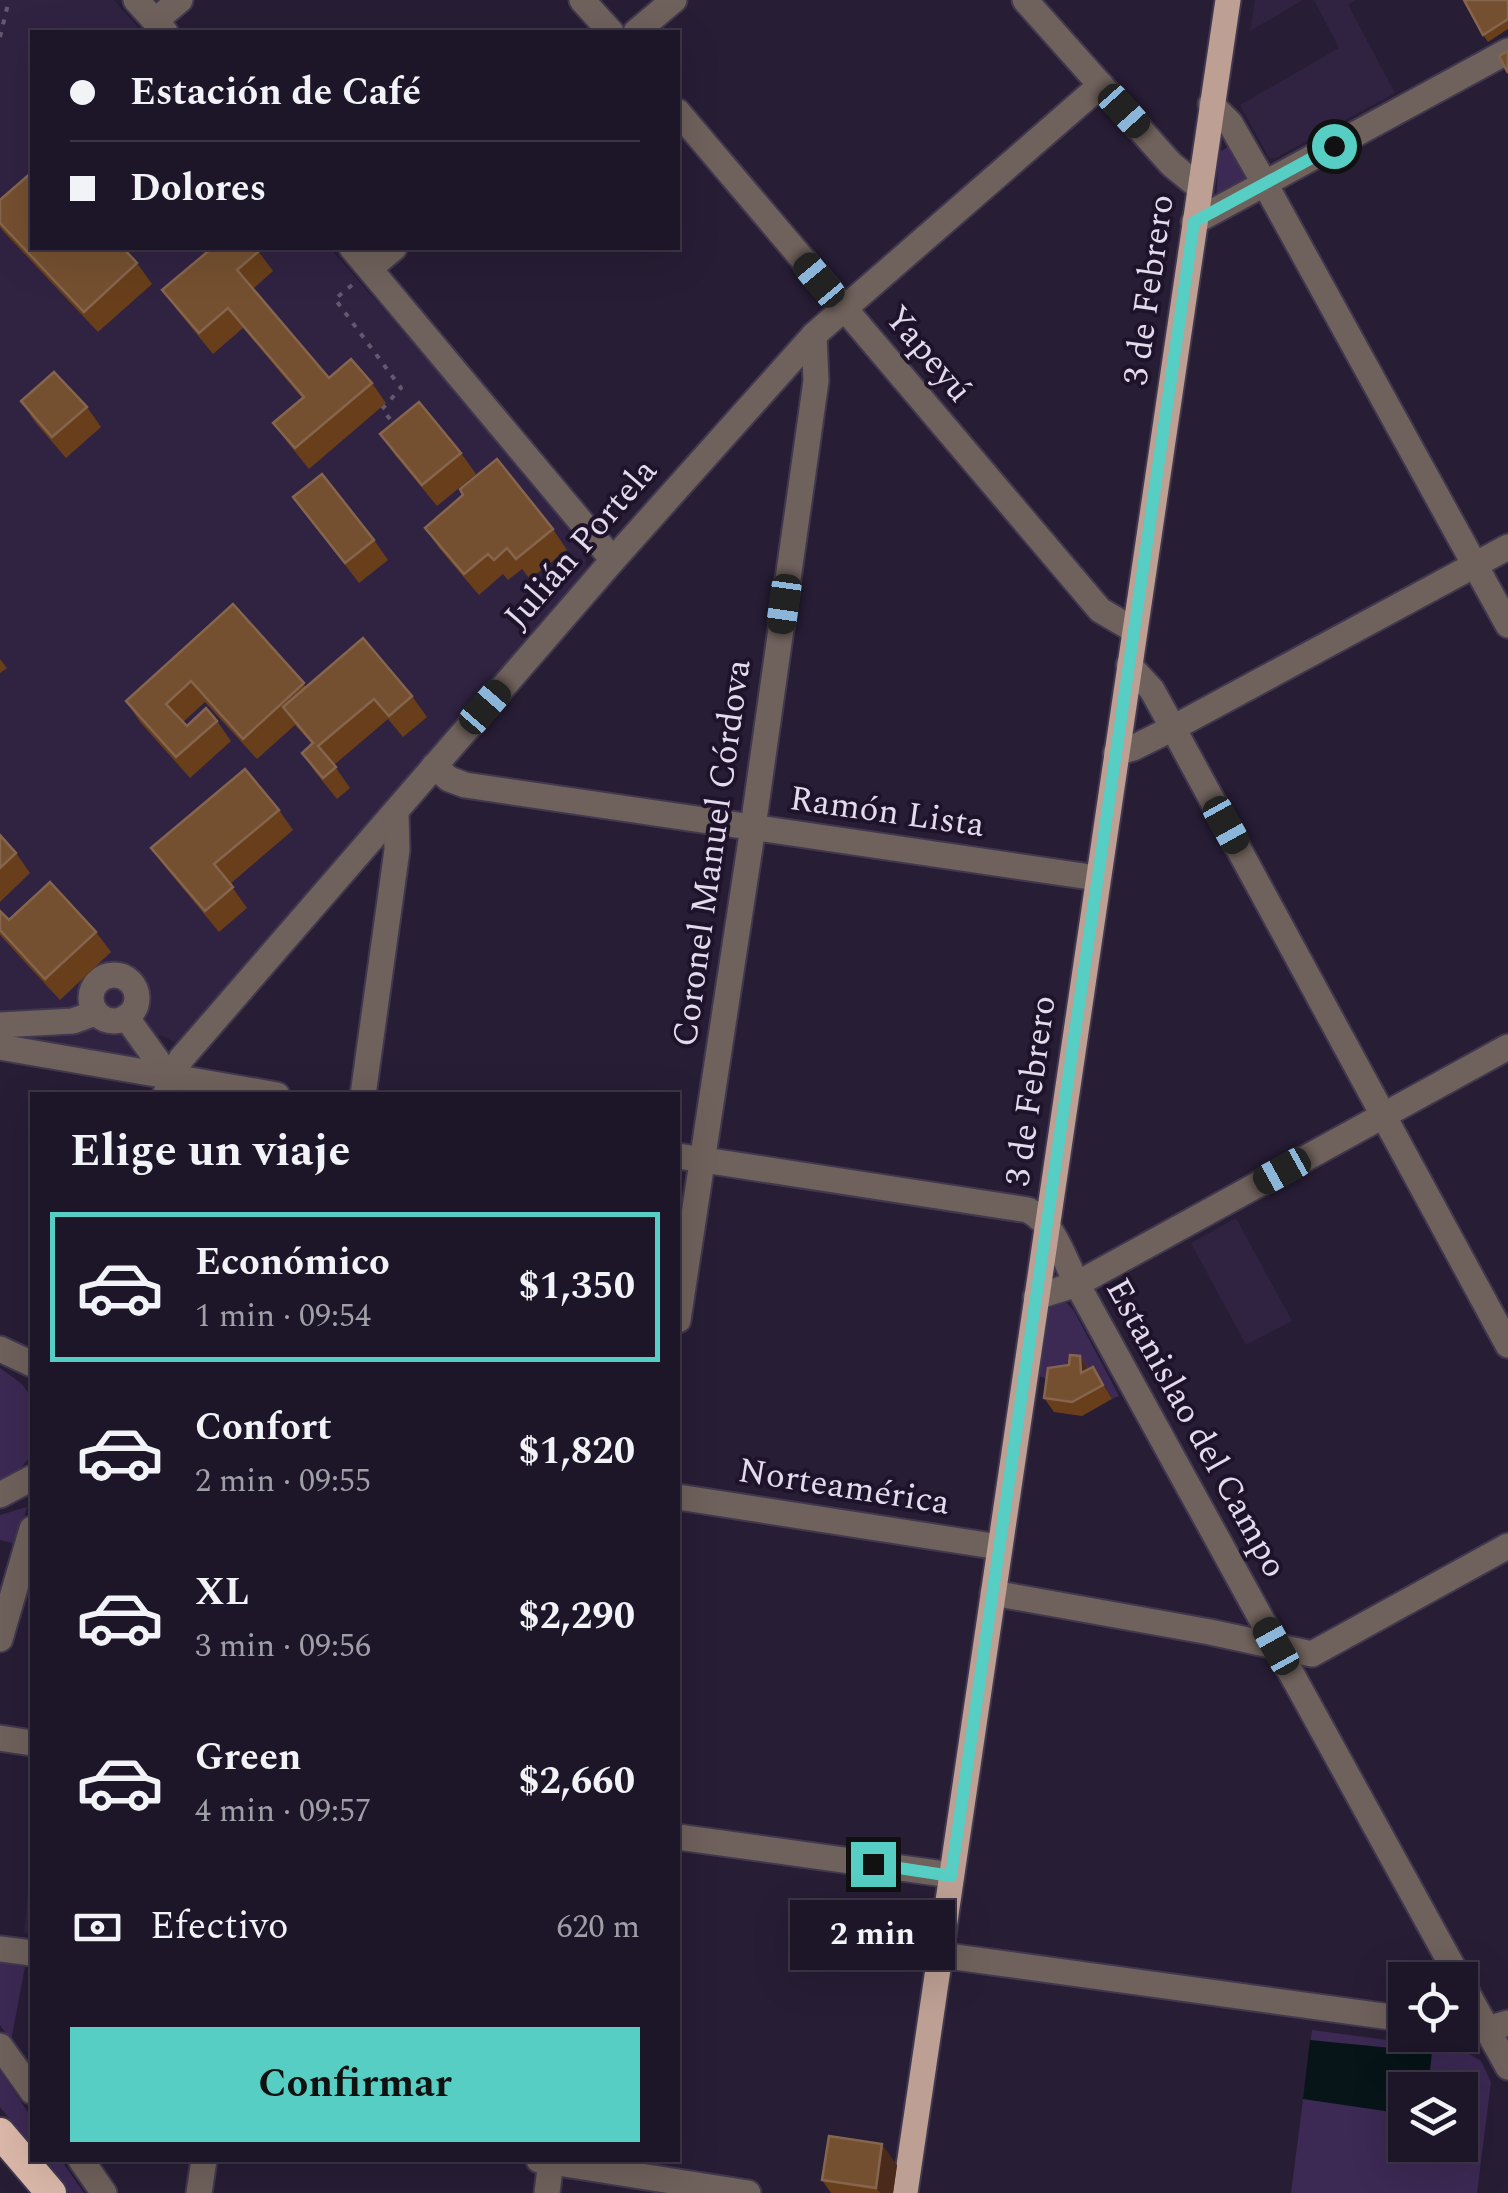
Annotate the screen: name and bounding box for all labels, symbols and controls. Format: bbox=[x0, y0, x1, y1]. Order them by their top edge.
text: Estación de Café bbox=[130, 64, 421, 122]
car bbox=[1093, 79, 1155, 143]
route start bbox=[1312, 124, 1357, 169]
text: Dolores bbox=[130, 160, 266, 218]
street label: 3 de Febrero bbox=[1109, 191, 1189, 389]
car bbox=[788, 247, 850, 313]
street label: Yapeyú bbox=[871, 294, 985, 414]
street label: Julián Portela bbox=[492, 447, 670, 641]
car bbox=[765, 572, 803, 636]
street label: Coronel Manuel Córdova bbox=[659, 656, 765, 1050]
car bbox=[454, 675, 516, 739]
street label: Ramón Lista bbox=[786, 772, 988, 852]
car bbox=[1198, 791, 1254, 859]
street label: 3 de Febrero bbox=[991, 992, 1071, 1190]
text: Elige un viaje bbox=[70, 1117, 351, 1186]
car bbox=[1248, 1143, 1316, 1199]
text: Económico bbox=[195, 1234, 390, 1292]
icon: car bbox=[75, 1242, 165, 1332]
text: $1,350 bbox=[518, 1258, 635, 1316]
street label: Estanislao del Campo bbox=[1091, 1268, 1301, 1588]
text: 1 min · 09:54 bbox=[195, 1292, 371, 1341]
text: Confort bbox=[195, 1399, 332, 1457]
icon: car bbox=[75, 1407, 165, 1497]
text: $1,820 bbox=[518, 1423, 635, 1481]
street label: Norteamérica bbox=[735, 1444, 953, 1530]
text: 2 min · 09:55 bbox=[195, 1457, 371, 1506]
text: XL bbox=[195, 1564, 249, 1622]
icon: car bbox=[75, 1572, 165, 1662]
text: $2,290 bbox=[518, 1588, 635, 1646]
car bbox=[1248, 1612, 1304, 1680]
text: 3 min · 09:56 bbox=[195, 1622, 371, 1671]
text: Green bbox=[195, 1729, 302, 1787]
icon: car bbox=[75, 1737, 165, 1827]
text: $2,660 bbox=[518, 1753, 635, 1811]
text: 4 min · 09:57 bbox=[195, 1787, 371, 1836]
route end bbox=[851, 1842, 896, 1887]
text: Efectivo bbox=[150, 1898, 288, 1956]
callout: 2 min bbox=[790, 1899, 956, 1969]
icon: cash bbox=[70, 1900, 125, 1955]
text: 620 m bbox=[556, 1903, 640, 1952]
text: 2 min bbox=[830, 1910, 915, 1959]
map controls bbox=[1388, 1962, 1478, 2162]
button: locate bbox=[1388, 1962, 1478, 2052]
button: Confirmar bbox=[70, 2027, 640, 2142]
button: layers bbox=[1388, 2072, 1478, 2162]

